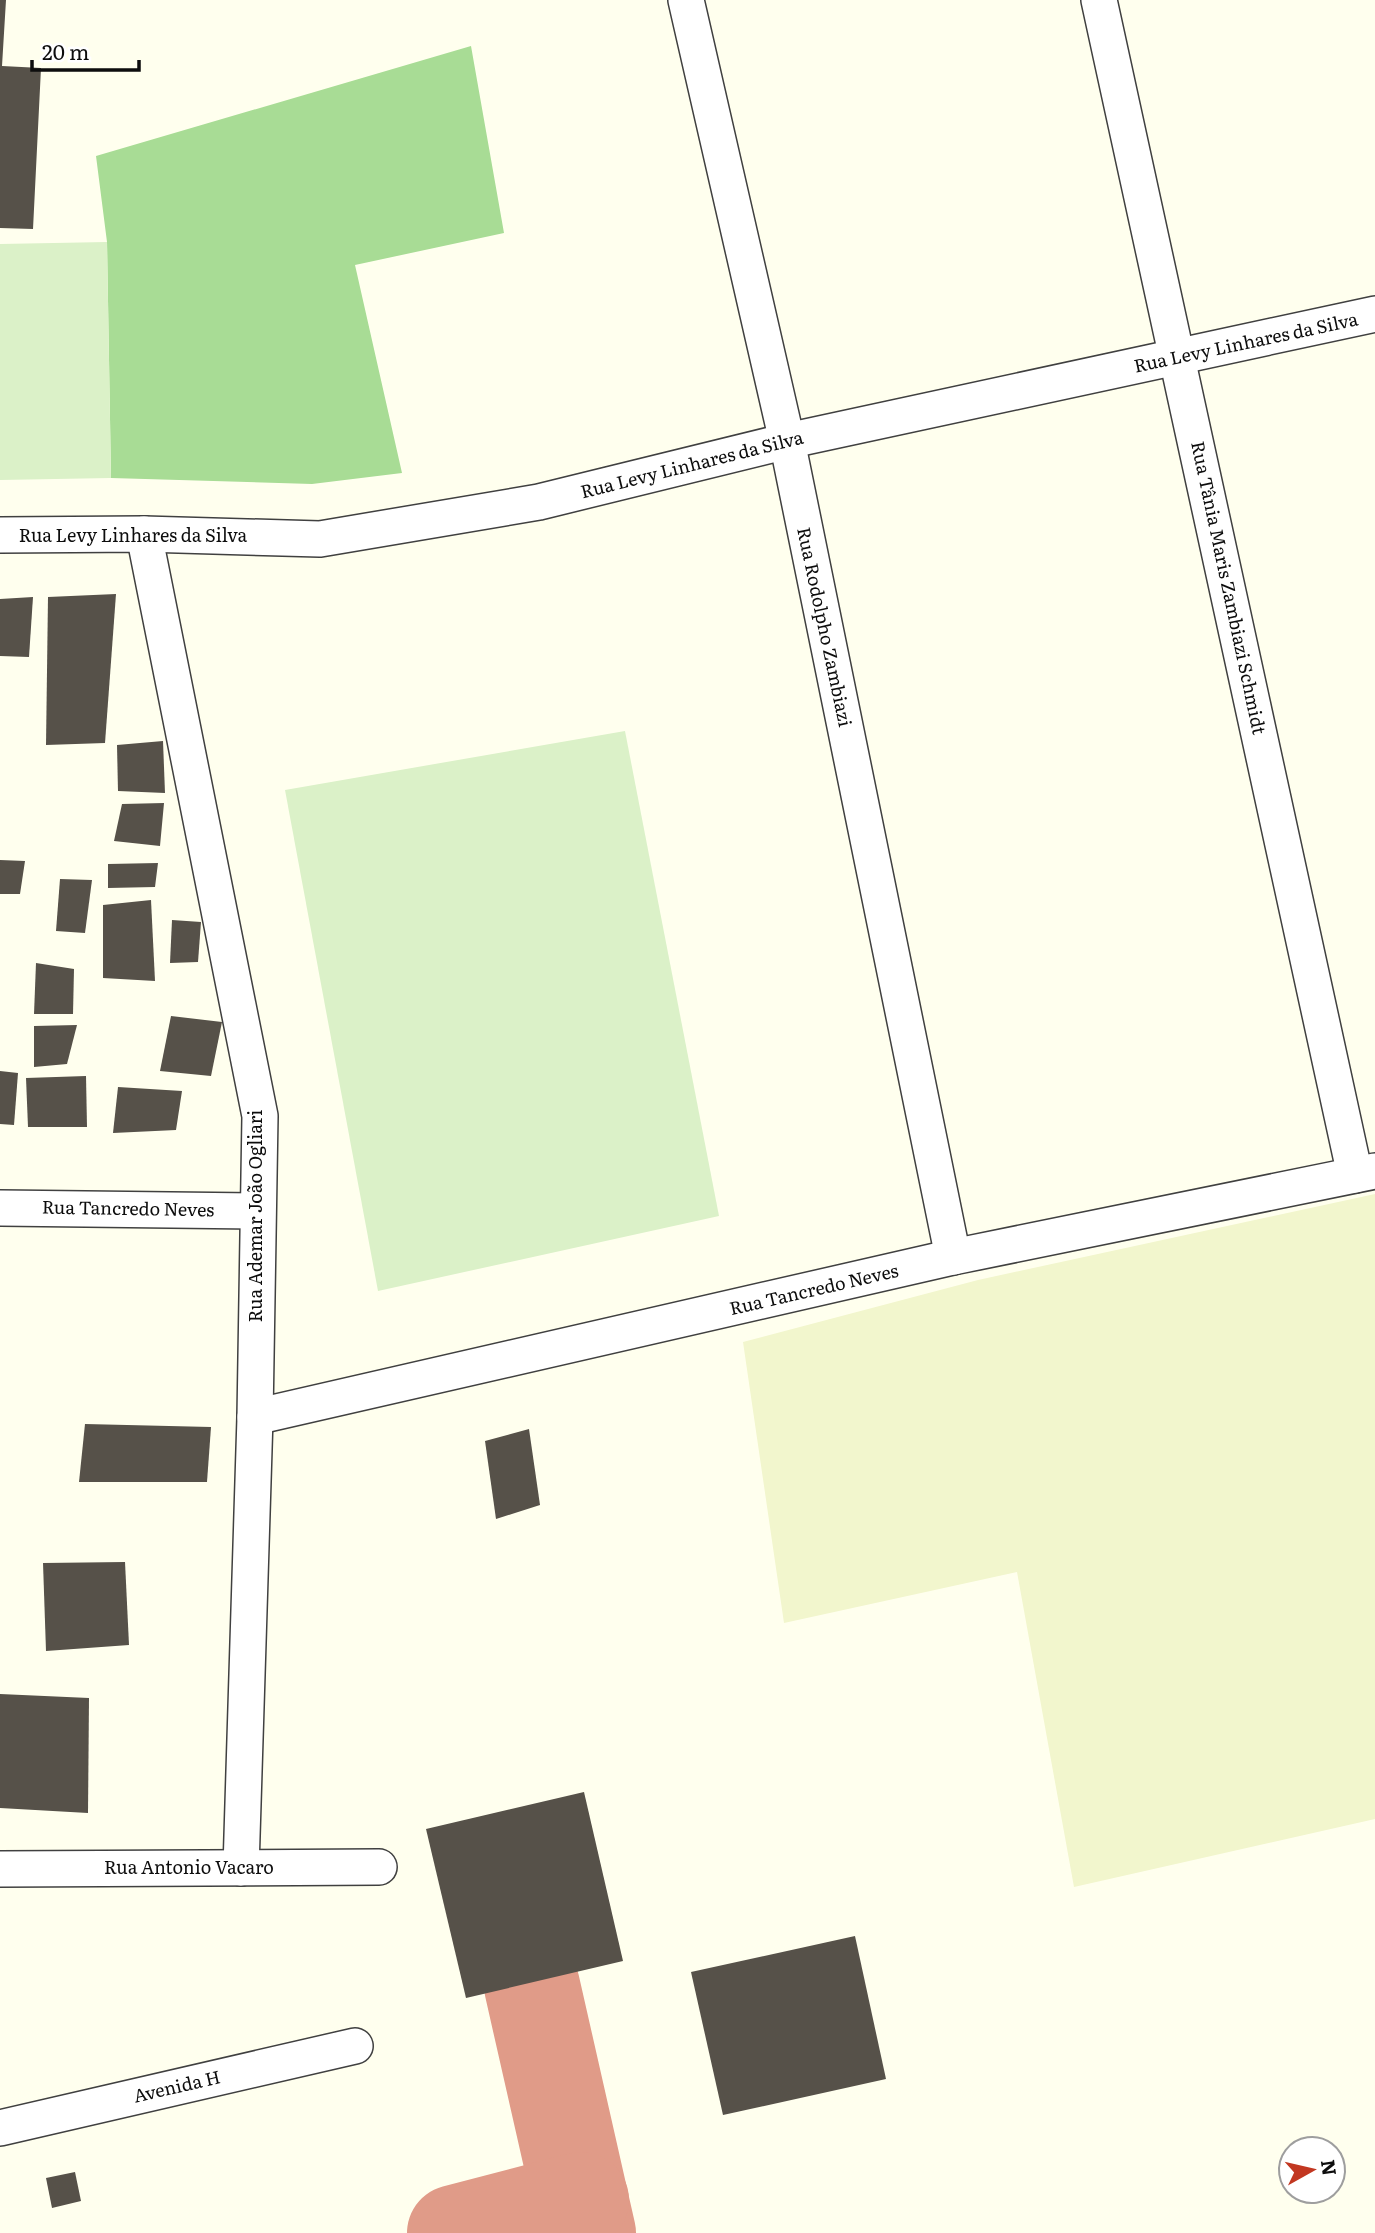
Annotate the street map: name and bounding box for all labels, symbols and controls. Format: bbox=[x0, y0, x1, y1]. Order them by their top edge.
scale bar bbox=[32, 28, 138, 72]
text: 20 m bbox=[42, 35, 89, 66]
street label: Rua Levy Linhares da Silva bbox=[1131, 304, 1361, 379]
street label: Rua Levy Linhares da Silva bbox=[577, 423, 806, 504]
street label: Rua Tânia Maris Zambiazi Schmidt bbox=[1185, 438, 1274, 738]
street label: Rua Levy Linhares da Silva bbox=[19, 521, 248, 548]
street label: Rua Rodolpho Zambiazi bbox=[791, 524, 860, 729]
street label: Rua Ademar João Ogliari bbox=[241, 1110, 268, 1322]
street label: Rua Tancredo Neves bbox=[42, 1192, 215, 1223]
street label: Rua Tancredo Neves bbox=[727, 1256, 901, 1321]
street label: Rua Antonio Vacaro bbox=[104, 1853, 274, 1880]
street label: Avenida H bbox=[131, 2062, 223, 2109]
north arrow bbox=[1277, 2135, 1347, 2205]
text: N bbox=[1315, 2158, 1345, 2177]

